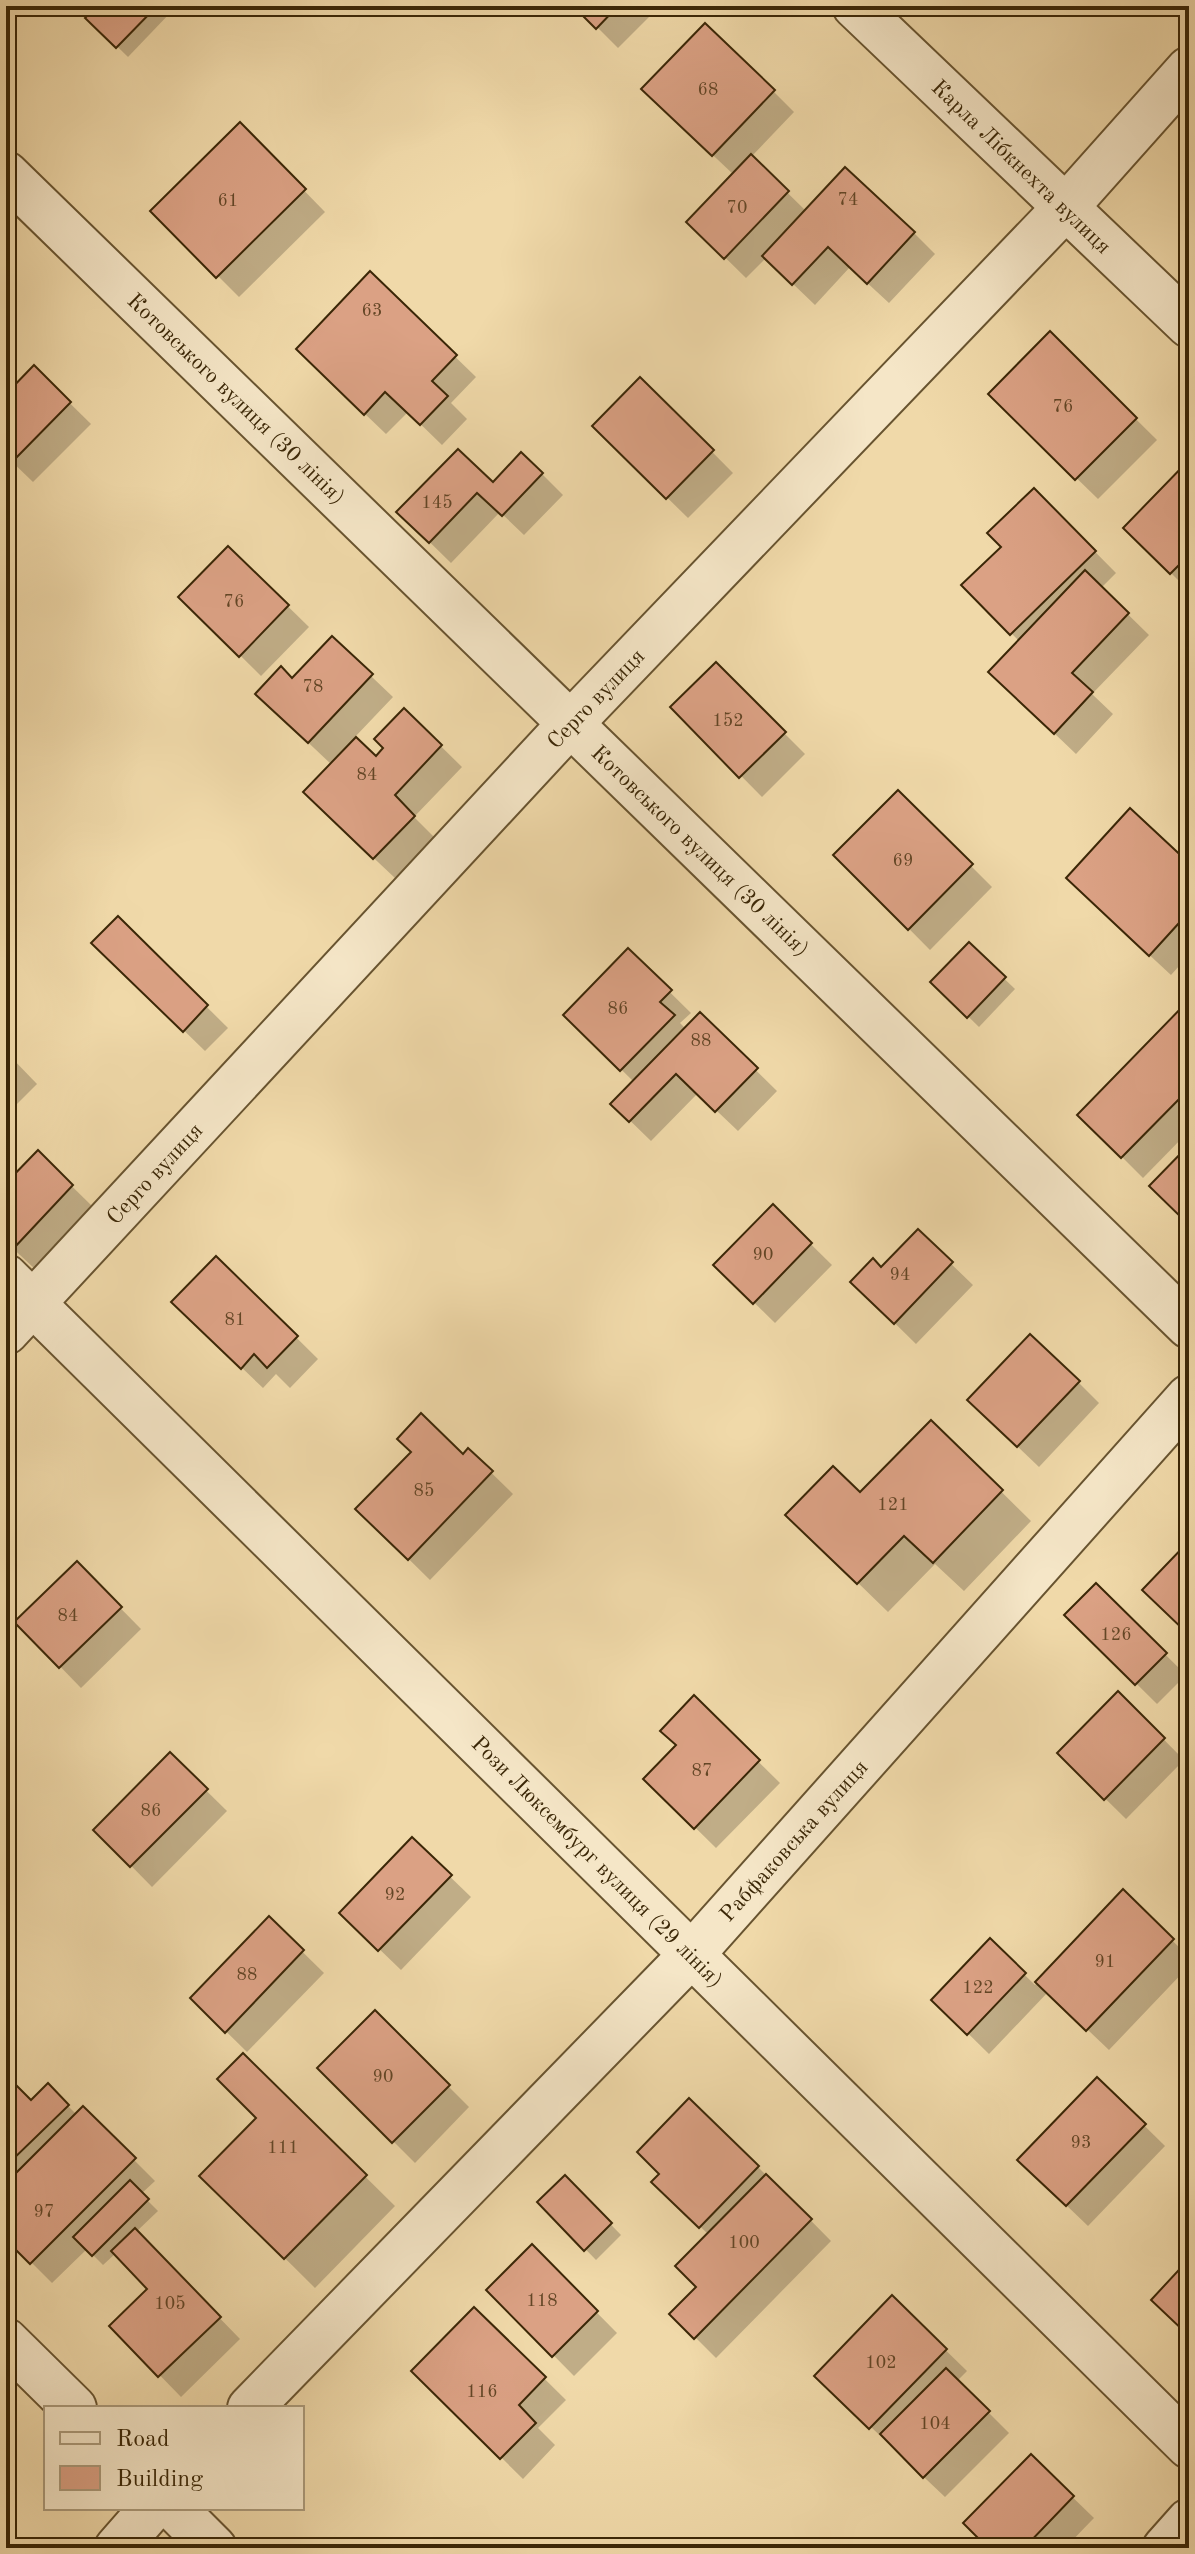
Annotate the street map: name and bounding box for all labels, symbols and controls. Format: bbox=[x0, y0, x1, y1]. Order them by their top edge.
street label: Карла Лібкнехта вулиця bbox=[927, 76, 1115, 259]
house number: 68 bbox=[698, 81, 718, 99]
house number: 74 bbox=[838, 191, 858, 209]
house number: 61 bbox=[218, 192, 238, 210]
house number: 70 bbox=[727, 199, 747, 217]
street label: Котовського вулиця (30 лiнiя) bbox=[123, 290, 349, 509]
house number: 63 bbox=[362, 302, 382, 320]
house number: 76 bbox=[1053, 398, 1073, 416]
house number: 145 bbox=[421, 494, 453, 512]
house number: 76 bbox=[224, 593, 244, 611]
street label: Серго вулиця bbox=[544, 645, 649, 753]
house number: 78 bbox=[303, 678, 323, 696]
house number: 152 bbox=[712, 712, 744, 730]
street label: Котовського вулиця (30 лiнiя) bbox=[587, 742, 813, 961]
house number: 84 bbox=[357, 766, 377, 784]
house number: 69 bbox=[893, 852, 913, 870]
house number: 86 bbox=[608, 1000, 628, 1018]
house number: 88 bbox=[691, 1032, 711, 1050]
street label: Серго вулиця bbox=[103, 1120, 208, 1229]
house number: 90 bbox=[753, 1246, 773, 1264]
house number: 94 bbox=[890, 1266, 910, 1284]
house number: 81 bbox=[225, 1311, 245, 1329]
house number: 85 bbox=[414, 1482, 434, 1500]
house number: 121 bbox=[877, 1496, 909, 1514]
house number: 84 bbox=[58, 1607, 78, 1625]
house number: 126 bbox=[1100, 1626, 1132, 1644]
street label: Рози Люксембург вулиця (29 лiнiя) bbox=[467, 1733, 726, 1992]
street label: Рабфаковська вулиця bbox=[716, 1756, 873, 1926]
house number: 87 bbox=[692, 1762, 712, 1780]
house number: 86 bbox=[141, 1802, 161, 1820]
house number: 92 bbox=[385, 1886, 405, 1904]
house number: 91 bbox=[1095, 1953, 1115, 1971]
house number: 88 bbox=[237, 1966, 257, 1984]
house number: 122 bbox=[962, 1979, 994, 1997]
house number: 90 bbox=[373, 2068, 393, 2086]
house number: 93 bbox=[1071, 2134, 1091, 2152]
house number: 111 bbox=[267, 2139, 299, 2157]
house number: 97 bbox=[34, 2203, 54, 2221]
house number: 100 bbox=[728, 2234, 760, 2252]
house number: 118 bbox=[526, 2292, 558, 2310]
house number: 105 bbox=[154, 2295, 186, 2313]
house number: 102 bbox=[865, 2354, 897, 2372]
house number: 116 bbox=[466, 2383, 498, 2401]
legend bbox=[44, 2406, 304, 2510]
house number: 104 bbox=[919, 2415, 951, 2433]
text: Road bbox=[116, 2428, 169, 2452]
text: Building bbox=[116, 2468, 203, 2492]

